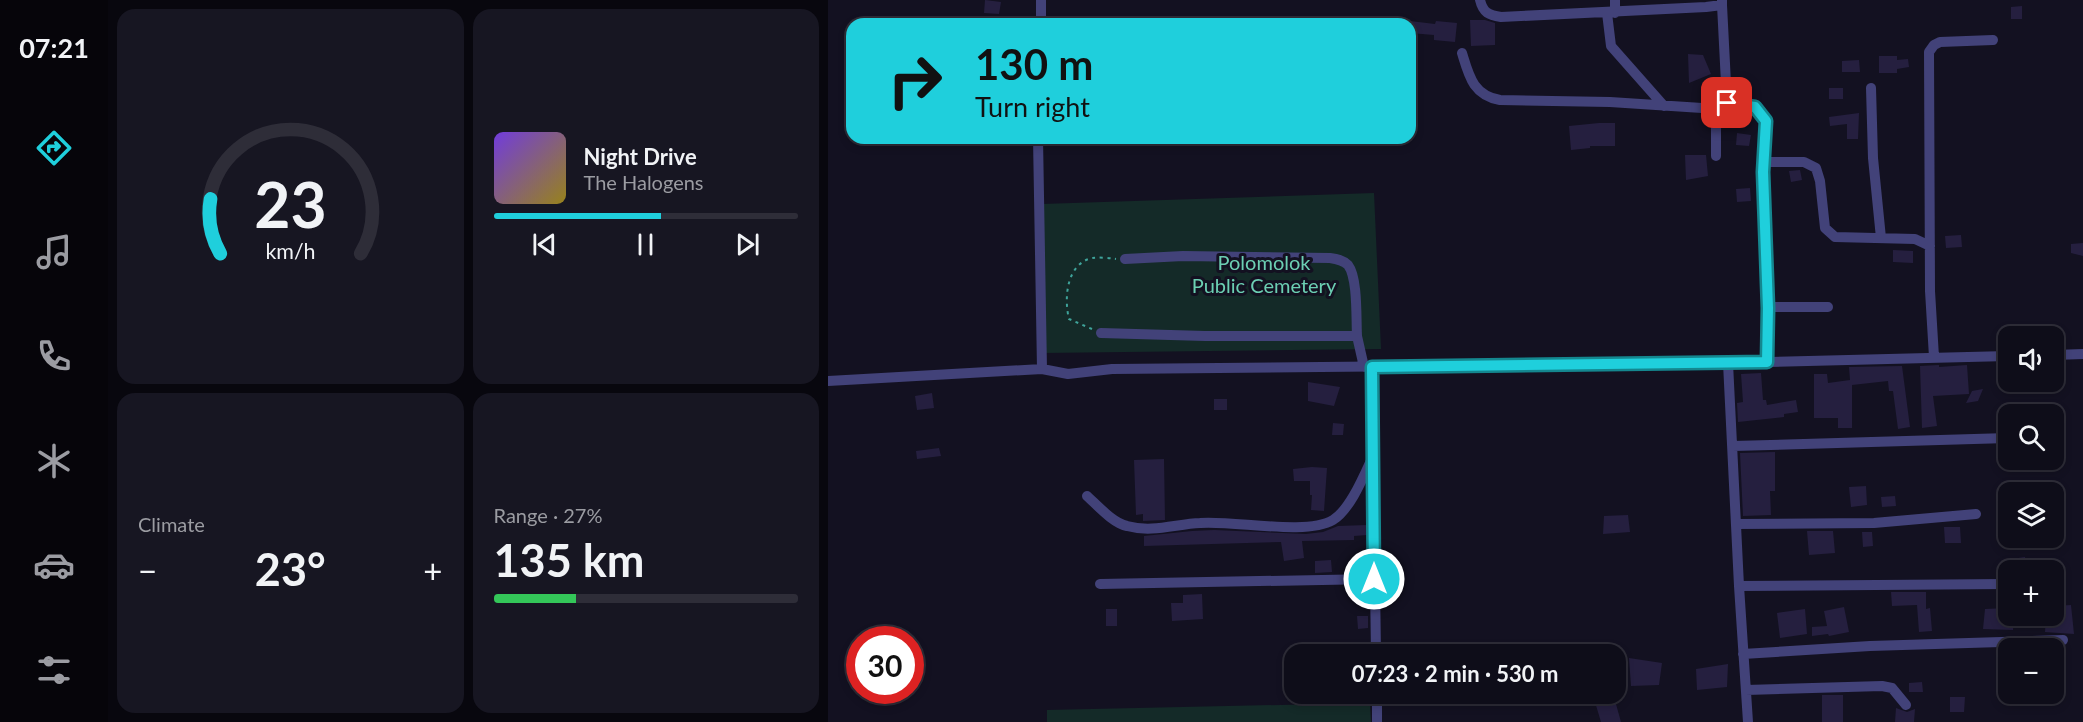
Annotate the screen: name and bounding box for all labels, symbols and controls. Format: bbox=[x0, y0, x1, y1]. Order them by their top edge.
text: 07:21 bbox=[19, 31, 89, 64]
text: 130 m bbox=[975, 39, 1093, 89]
icon: right bbox=[876, 42, 954, 120]
pin bbox=[1701, 77, 1752, 128]
icon: arrive bbox=[1710, 86, 1743, 119]
text: Turn right bbox=[975, 90, 1090, 123]
icon: directions bbox=[33, 127, 75, 169]
text: Night Drive bbox=[584, 143, 697, 170]
text: 23 bbox=[254, 166, 326, 241]
text: The Halogens bbox=[584, 170, 704, 194]
icon: previous bbox=[528, 228, 561, 261]
icon: pause bbox=[629, 228, 662, 261]
icon: next bbox=[731, 228, 764, 261]
icon: music bbox=[33, 231, 75, 273]
text: km/h bbox=[265, 238, 315, 264]
park label: Polomolok Public Cemetery bbox=[1192, 250, 1337, 297]
map controls bbox=[1998, 326, 2064, 704]
button: sound bbox=[1998, 326, 2064, 392]
icon: phone bbox=[33, 335, 75, 377]
button: search bbox=[1998, 404, 2064, 470]
icon: climate bbox=[33, 440, 75, 482]
button: layers bbox=[1998, 482, 2064, 548]
text: Range · 27% bbox=[494, 503, 602, 527]
text: Climate bbox=[138, 512, 205, 536]
text: 135 km bbox=[494, 533, 644, 587]
text: 23° bbox=[255, 542, 326, 596]
icon: car bbox=[33, 544, 75, 586]
position arrow bbox=[1342, 547, 1406, 611]
text: − bbox=[138, 550, 157, 590]
text: + bbox=[423, 550, 443, 590]
button: + bbox=[1998, 560, 2064, 626]
speed limit sign: 30 bbox=[846, 626, 924, 704]
button: − bbox=[1998, 638, 2064, 704]
icon: filters bbox=[33, 649, 75, 691]
text: 07:23 · 2 min · 530 m bbox=[1352, 660, 1558, 687]

